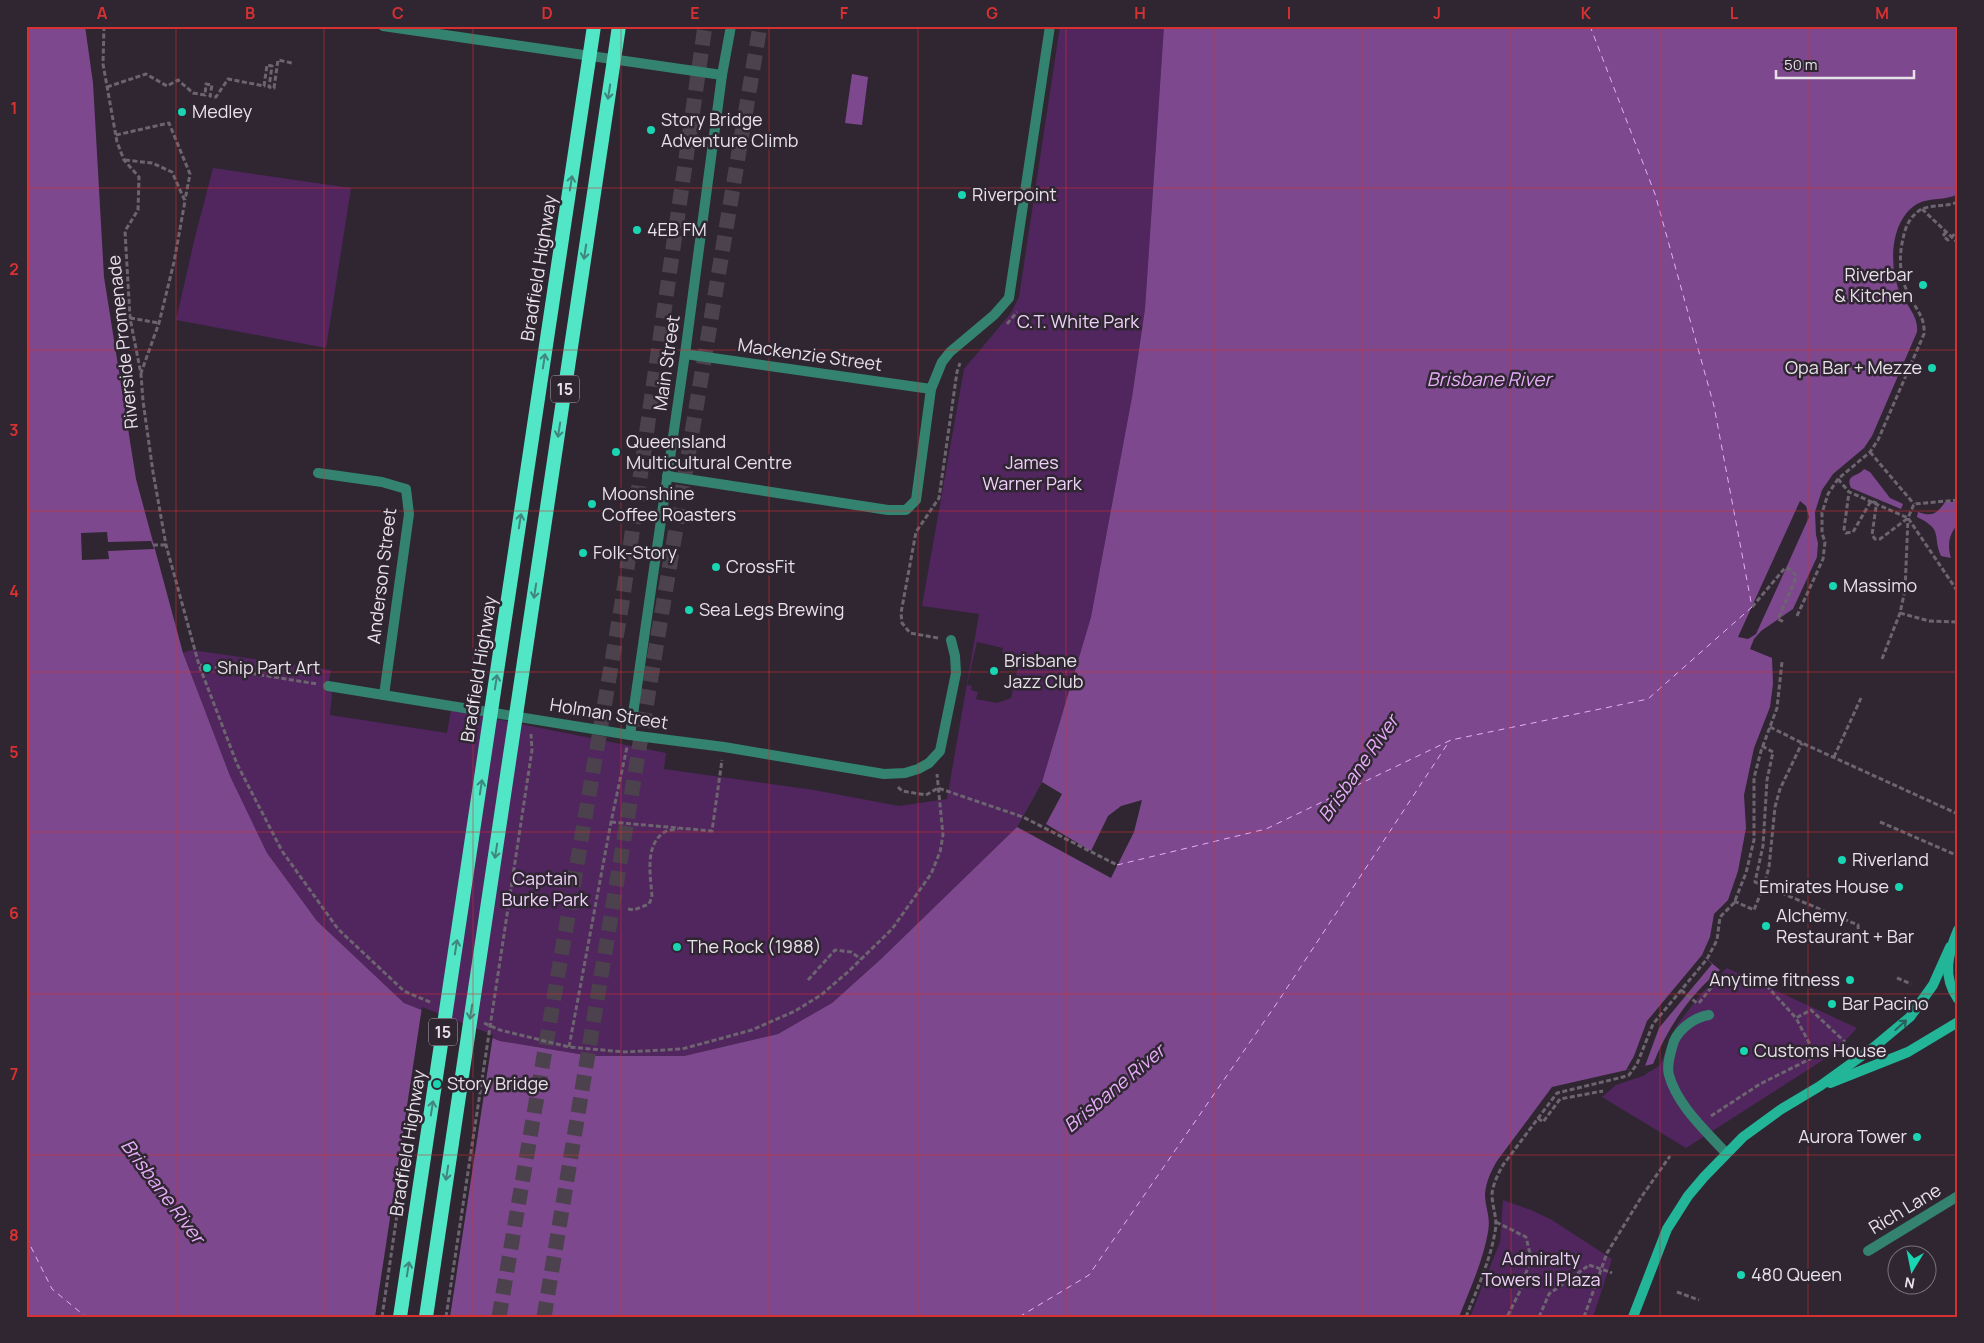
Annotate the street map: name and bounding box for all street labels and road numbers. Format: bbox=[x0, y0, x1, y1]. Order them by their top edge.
street label: Bradfield Highway bbox=[515, 192, 562, 343]
street label: Riverside Promenade bbox=[101, 254, 143, 430]
street label: Main Street bbox=[647, 313, 685, 412]
street label: Mackenzie Street bbox=[736, 332, 884, 376]
road number: 15 bbox=[551, 376, 579, 402]
street label: Anderson Street bbox=[361, 507, 401, 645]
street label: Bradfield Highway bbox=[455, 593, 502, 744]
street label: Holman Street bbox=[548, 692, 670, 734]
road number: 15 bbox=[429, 1019, 457, 1046]
street label: Bradfield Highway bbox=[384, 1067, 431, 1218]
street label: Rich Lane bbox=[1864, 1177, 1945, 1239]

